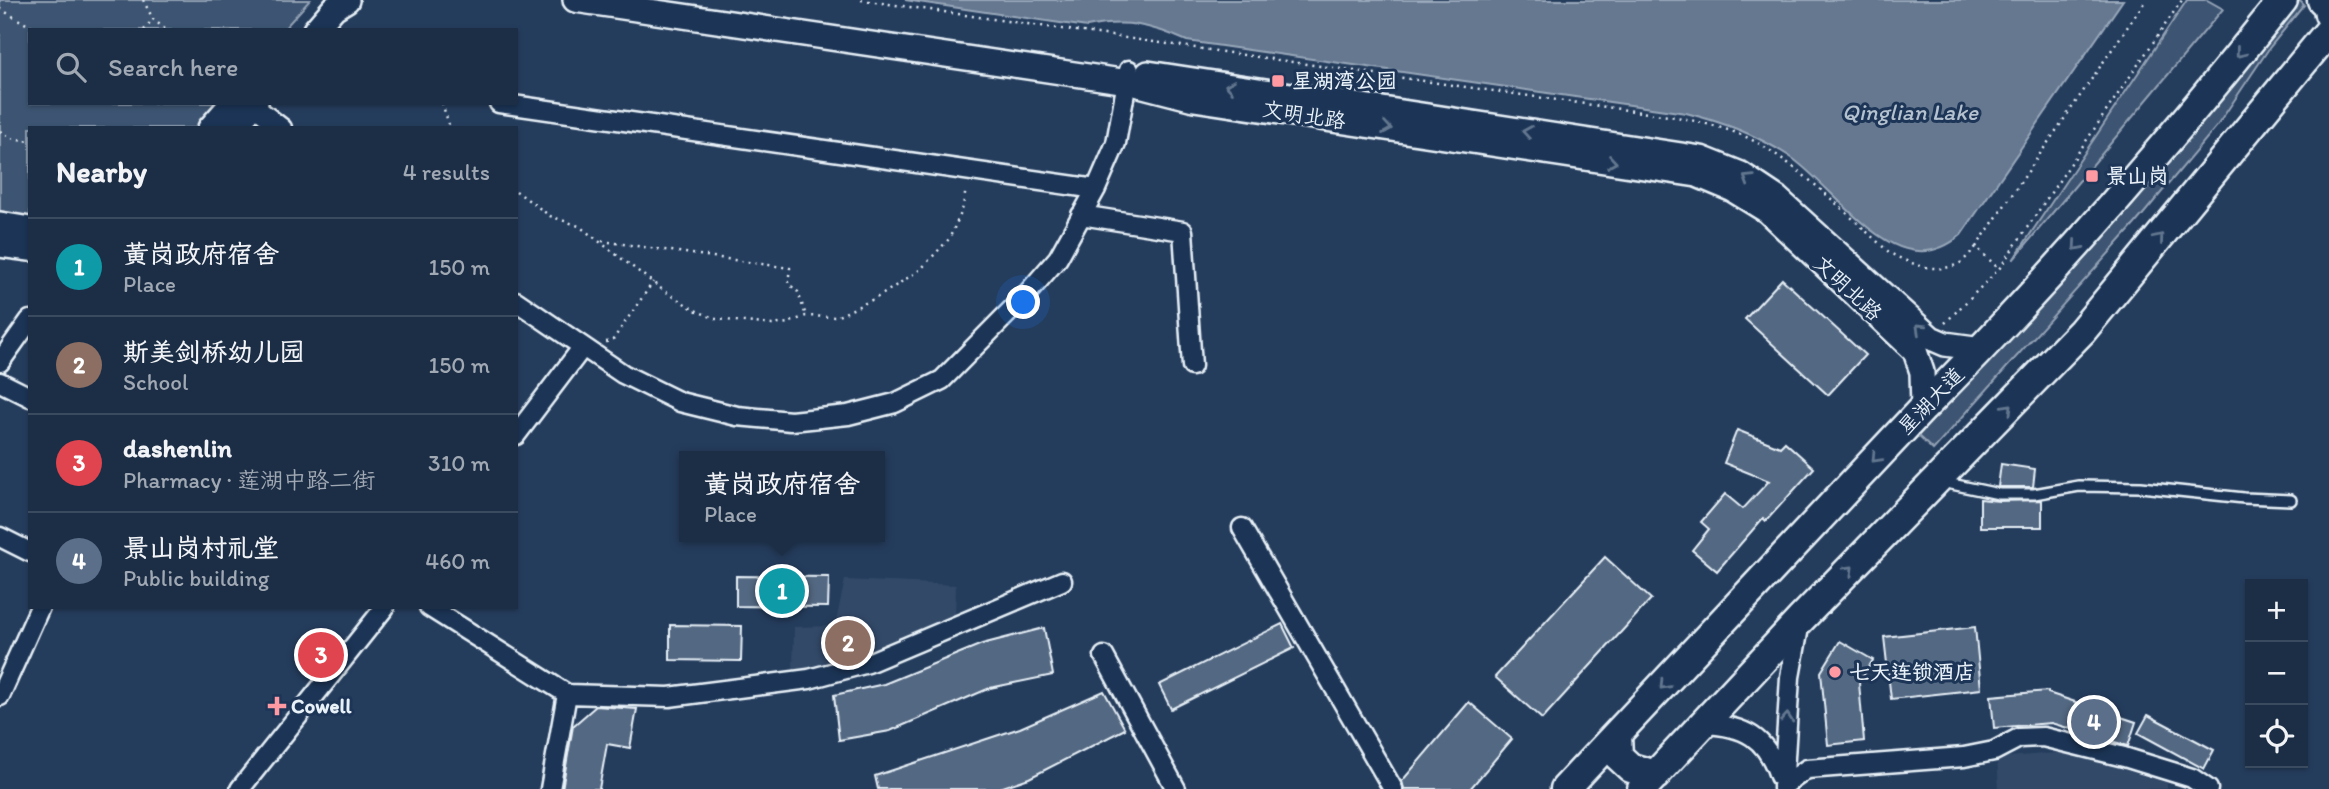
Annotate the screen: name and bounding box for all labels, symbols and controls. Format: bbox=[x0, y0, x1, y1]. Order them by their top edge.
search box bbox=[28, 28, 518, 105]
one-way arrow bbox=[2235, 46, 2248, 58]
icon: search bbox=[52, 48, 90, 86]
text: Search here bbox=[108, 51, 238, 83]
place label: 星湖湾公园 bbox=[1292, 68, 1397, 93]
marker: 星湖湾公园 bbox=[1270, 73, 1286, 89]
one-way arrow bbox=[1224, 79, 1235, 94]
street label: 文明北路 bbox=[1261, 96, 1348, 133]
water label: Qinglian Lake bbox=[1842, 98, 1979, 126]
one-way arrow bbox=[1382, 120, 1393, 135]
one-way arrow bbox=[1521, 124, 1533, 139]
text: Nearby bbox=[56, 153, 147, 190]
one-way arrow bbox=[1607, 154, 1618, 169]
text: 4 results bbox=[403, 158, 490, 186]
place label: 景山岗 bbox=[2106, 163, 2169, 188]
marker: 景山岗 bbox=[2084, 168, 2100, 184]
one-way arrow bbox=[1743, 174, 1756, 187]
one-way arrow bbox=[2151, 234, 2163, 247]
one-way arrow bbox=[2073, 237, 2085, 250]
text: 黄岗政府宿舍 bbox=[123, 238, 279, 270]
street label: 文明北路 bbox=[1809, 250, 1888, 325]
text: 1 bbox=[74, 253, 84, 281]
text: 150 m bbox=[429, 253, 490, 281]
text: Place bbox=[123, 270, 176, 298]
your location bbox=[1006, 285, 1040, 319]
one-way arrow bbox=[1915, 323, 1928, 336]
text: 斯美剑桥幼儿园 bbox=[123, 336, 305, 368]
text: 2 bbox=[73, 351, 85, 379]
text: 150 m bbox=[429, 351, 490, 379]
street label: 星湖大道 bbox=[1892, 362, 1969, 440]
text: School bbox=[123, 368, 188, 396]
one-way arrow bbox=[1999, 403, 2012, 416]
text: dashenlin bbox=[123, 432, 232, 464]
text: 3 bbox=[73, 449, 85, 477]
text: 310 m bbox=[428, 449, 490, 477]
one-way arrow bbox=[1872, 450, 1884, 463]
popup bbox=[679, 451, 885, 542]
text: Pharmacy · 莲湖中路二街 bbox=[123, 466, 375, 494]
text: 黄岗政府宿舍 bbox=[704, 468, 860, 500]
text: Place bbox=[704, 500, 757, 528]
text: 景山岗村礼堂 bbox=[123, 532, 279, 564]
text: 4 bbox=[72, 547, 86, 575]
text: 460 m bbox=[425, 547, 490, 575]
text: Public building bbox=[123, 564, 269, 592]
pin: 1 bbox=[759, 565, 805, 617]
one-way arrow bbox=[1840, 566, 1853, 579]
map controls bbox=[2245, 579, 2308, 768]
button: + bbox=[2245, 579, 2308, 642]
pin: 2 bbox=[825, 617, 871, 669]
pin: 3 bbox=[298, 629, 344, 681]
button: − bbox=[2245, 642, 2308, 705]
place label: 七天连锁酒店 bbox=[1849, 659, 1975, 684]
marker: 七天连锁酒店 bbox=[1827, 664, 1843, 680]
one-way arrow bbox=[1659, 677, 1672, 690]
place label: Cowell bbox=[291, 693, 352, 718]
pin: 4 bbox=[2071, 696, 2117, 748]
marker: Cowell bbox=[269, 698, 285, 714]
button: locate bbox=[2245, 705, 2308, 768]
one-way arrow bbox=[1779, 713, 1794, 724]

